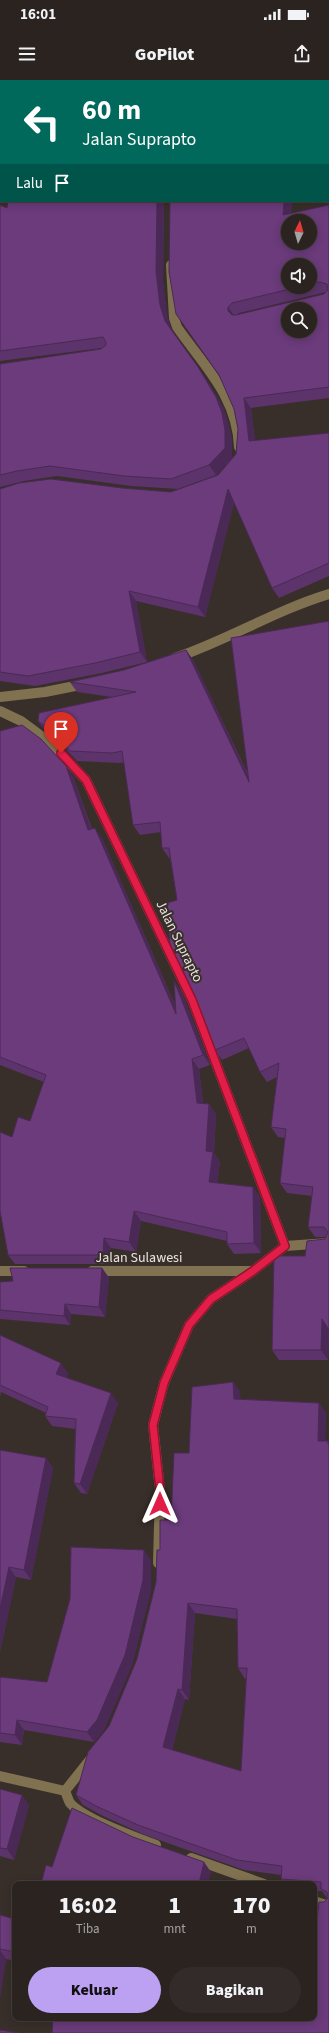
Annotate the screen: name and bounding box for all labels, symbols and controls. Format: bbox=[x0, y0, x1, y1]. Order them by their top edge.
text: 16:01 bbox=[20, 4, 56, 25]
text: GoPilot bbox=[135, 42, 194, 67]
icon: menu bbox=[16, 43, 38, 65]
icon: share bbox=[291, 43, 313, 65]
text: 60 m bbox=[82, 90, 141, 130]
icon: left bbox=[16, 96, 68, 148]
text: Jalan Suprapto bbox=[82, 127, 196, 152]
icon: arrive bbox=[51, 172, 73, 194]
text: Lalu bbox=[16, 173, 43, 194]
north arrow bbox=[281, 214, 317, 250]
map controls bbox=[281, 214, 317, 338]
button: sound bbox=[281, 258, 317, 294]
button: search bbox=[281, 302, 317, 338]
pin bbox=[44, 712, 78, 753]
icon: arrive bbox=[50, 718, 72, 740]
street label: Jalan Suprapto bbox=[151, 897, 208, 986]
street label: Jalan Sulawesi bbox=[96, 1248, 182, 1268]
position arrow bbox=[139, 1483, 181, 1525]
text: 16:02 bbox=[58, 1888, 117, 1923]
text: 1 bbox=[168, 1888, 181, 1923]
text: 170 bbox=[232, 1888, 271, 1923]
text: Tiba bbox=[76, 1920, 100, 1938]
text: mnt bbox=[163, 1920, 186, 1938]
text: m bbox=[246, 1920, 257, 1938]
button: Keluar bbox=[28, 1967, 161, 2013]
button: Bagikan bbox=[169, 1967, 301, 2013]

